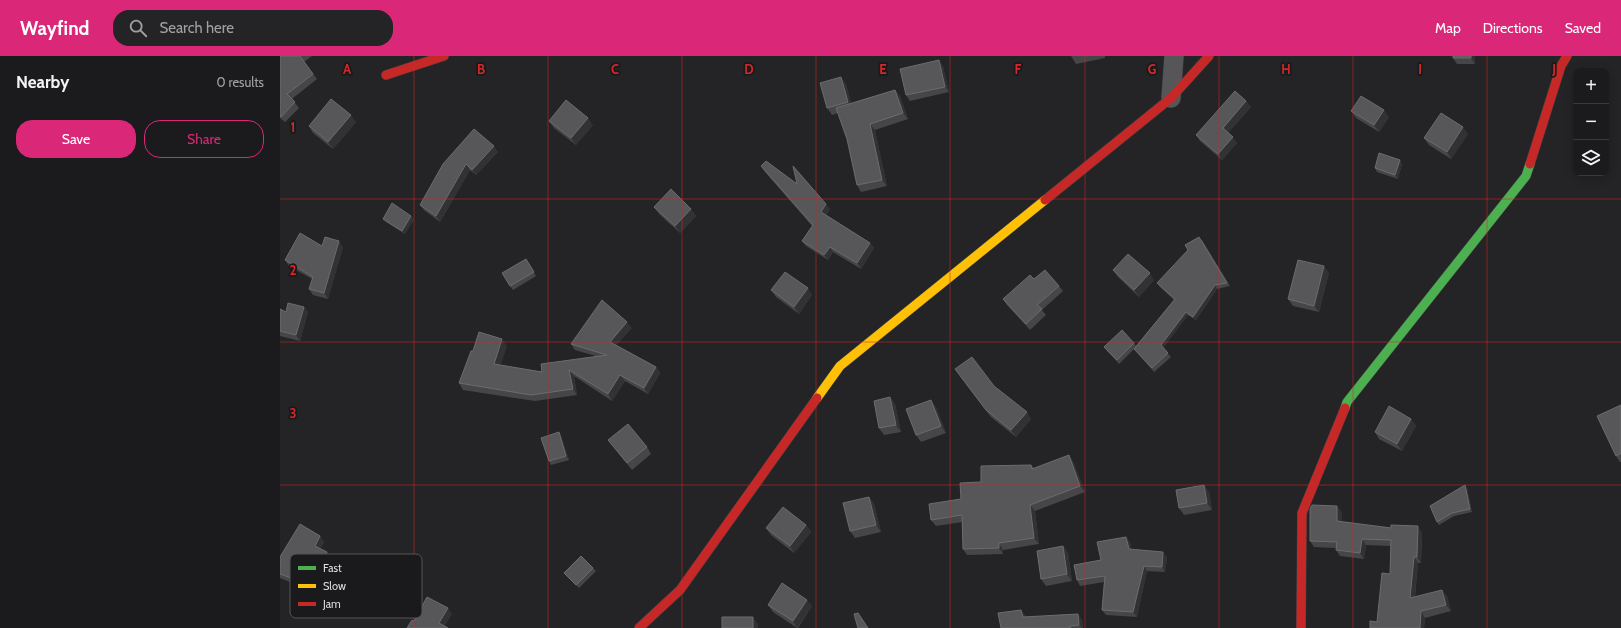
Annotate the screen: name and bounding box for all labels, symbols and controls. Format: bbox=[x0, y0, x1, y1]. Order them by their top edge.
search box bbox=[113, 10, 393, 46]
text: Wayfind bbox=[20, 17, 89, 40]
icon: search bbox=[127, 17, 149, 39]
text: Search here bbox=[159, 19, 234, 37]
text: Map bbox=[1435, 19, 1461, 37]
text: Directions bbox=[1483, 19, 1543, 37]
text: Saved bbox=[1565, 19, 1601, 37]
text: A bbox=[343, 61, 352, 77]
text: B bbox=[477, 61, 485, 77]
text: C bbox=[611, 61, 619, 77]
text: D bbox=[744, 61, 754, 77]
text: E bbox=[879, 61, 887, 77]
text: F bbox=[1015, 61, 1022, 77]
text: G bbox=[1148, 61, 1157, 77]
text: H bbox=[1281, 61, 1291, 77]
text: I bbox=[1418, 61, 1422, 77]
text: J bbox=[1551, 61, 1556, 77]
map controls bbox=[1573, 68, 1609, 176]
button: + bbox=[1573, 68, 1609, 104]
text: Nearby bbox=[16, 72, 69, 92]
text: 0 results bbox=[216, 74, 264, 90]
button: − bbox=[1573, 104, 1609, 140]
text: 1 bbox=[291, 119, 295, 135]
button: Save bbox=[16, 120, 136, 158]
button: Share bbox=[144, 120, 264, 158]
button: layers bbox=[1573, 140, 1609, 176]
text: 2 bbox=[290, 262, 297, 278]
text: 3 bbox=[289, 405, 297, 421]
legend bbox=[290, 554, 422, 618]
text: Fast bbox=[323, 561, 342, 575]
text: Slow bbox=[323, 579, 346, 593]
text: Jam bbox=[322, 597, 341, 611]

